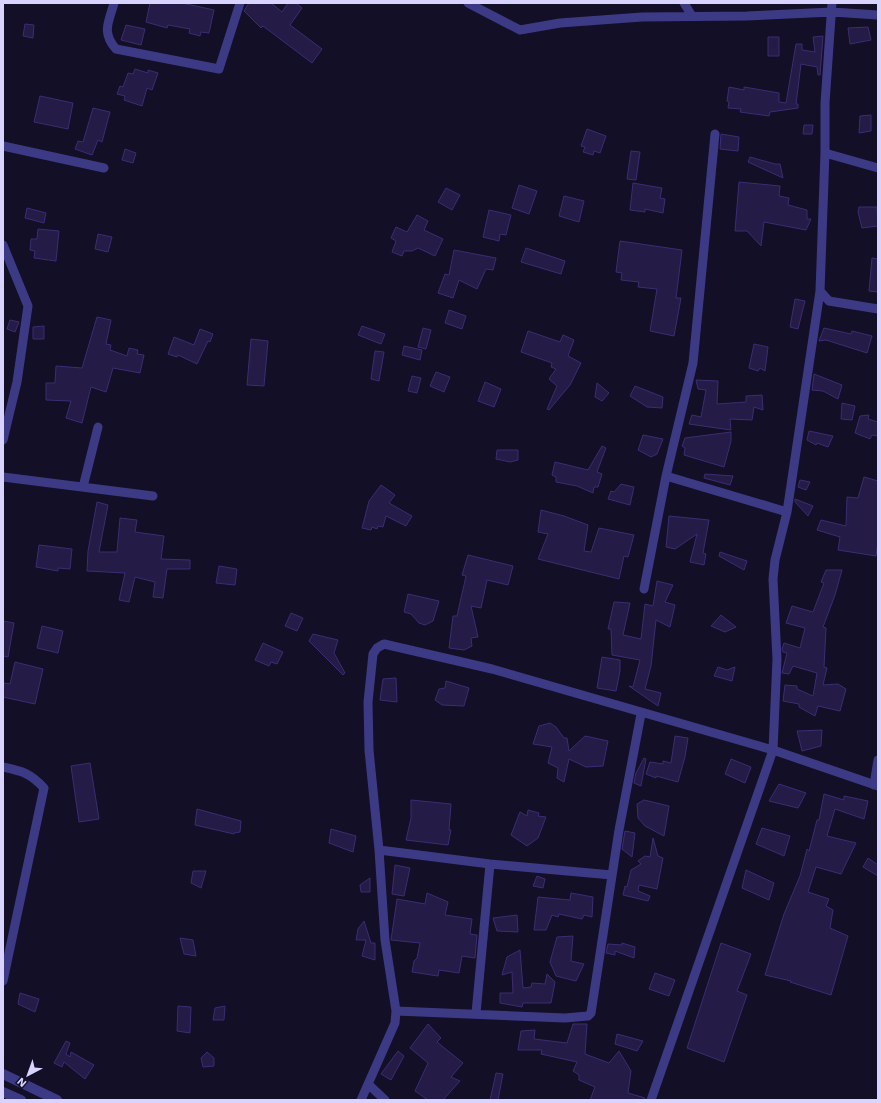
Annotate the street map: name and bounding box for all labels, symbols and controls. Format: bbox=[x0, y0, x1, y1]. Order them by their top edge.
north arrow bbox=[8, 1055, 48, 1095]
text: N bbox=[14, 1075, 29, 1090]

